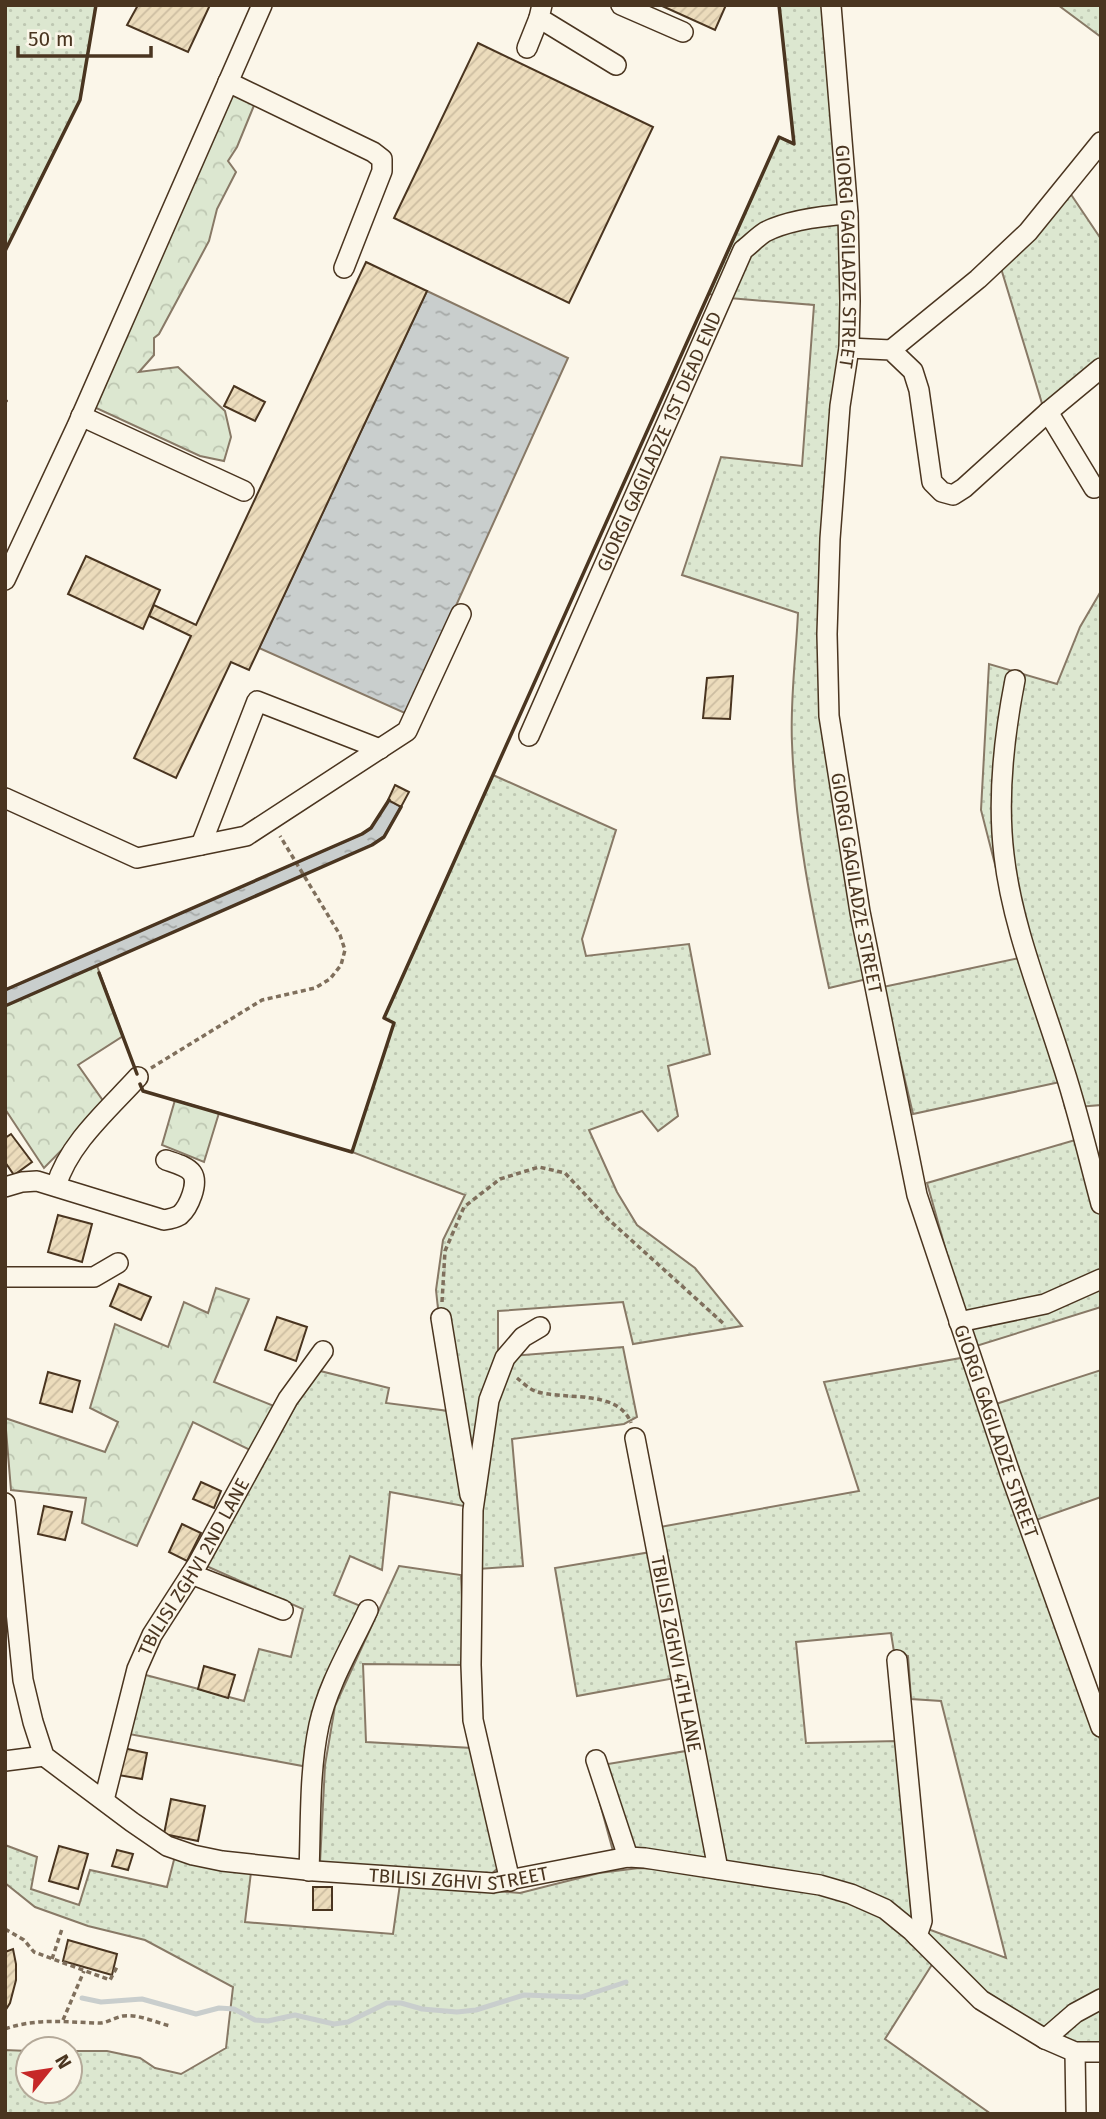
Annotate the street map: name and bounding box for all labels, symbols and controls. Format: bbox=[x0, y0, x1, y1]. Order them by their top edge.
scale bar bbox=[18, 14, 150, 58]
text: 50 m bbox=[28, 26, 74, 52]
street label: GIORGI GAGILADZE STREET bbox=[830, 144, 861, 370]
street label: GIORGI GAGILADZE 1ST DEAD END bbox=[592, 308, 726, 575]
street label: GIORGI GAGILADZE STREET bbox=[826, 771, 887, 995]
street label: GIORGI GAGILADZE STREET bbox=[949, 1322, 1043, 1541]
street label: TBILISI ZGHVI 2ND LANE bbox=[133, 1474, 254, 1659]
street label: TBILISI ZGHVI 4TH LANE bbox=[646, 1554, 706, 1754]
street label: TBILISI ZGHVI STREET bbox=[368, 1862, 550, 1895]
north arrow bbox=[14, 2035, 84, 2105]
text: N bbox=[50, 2051, 76, 2073]

